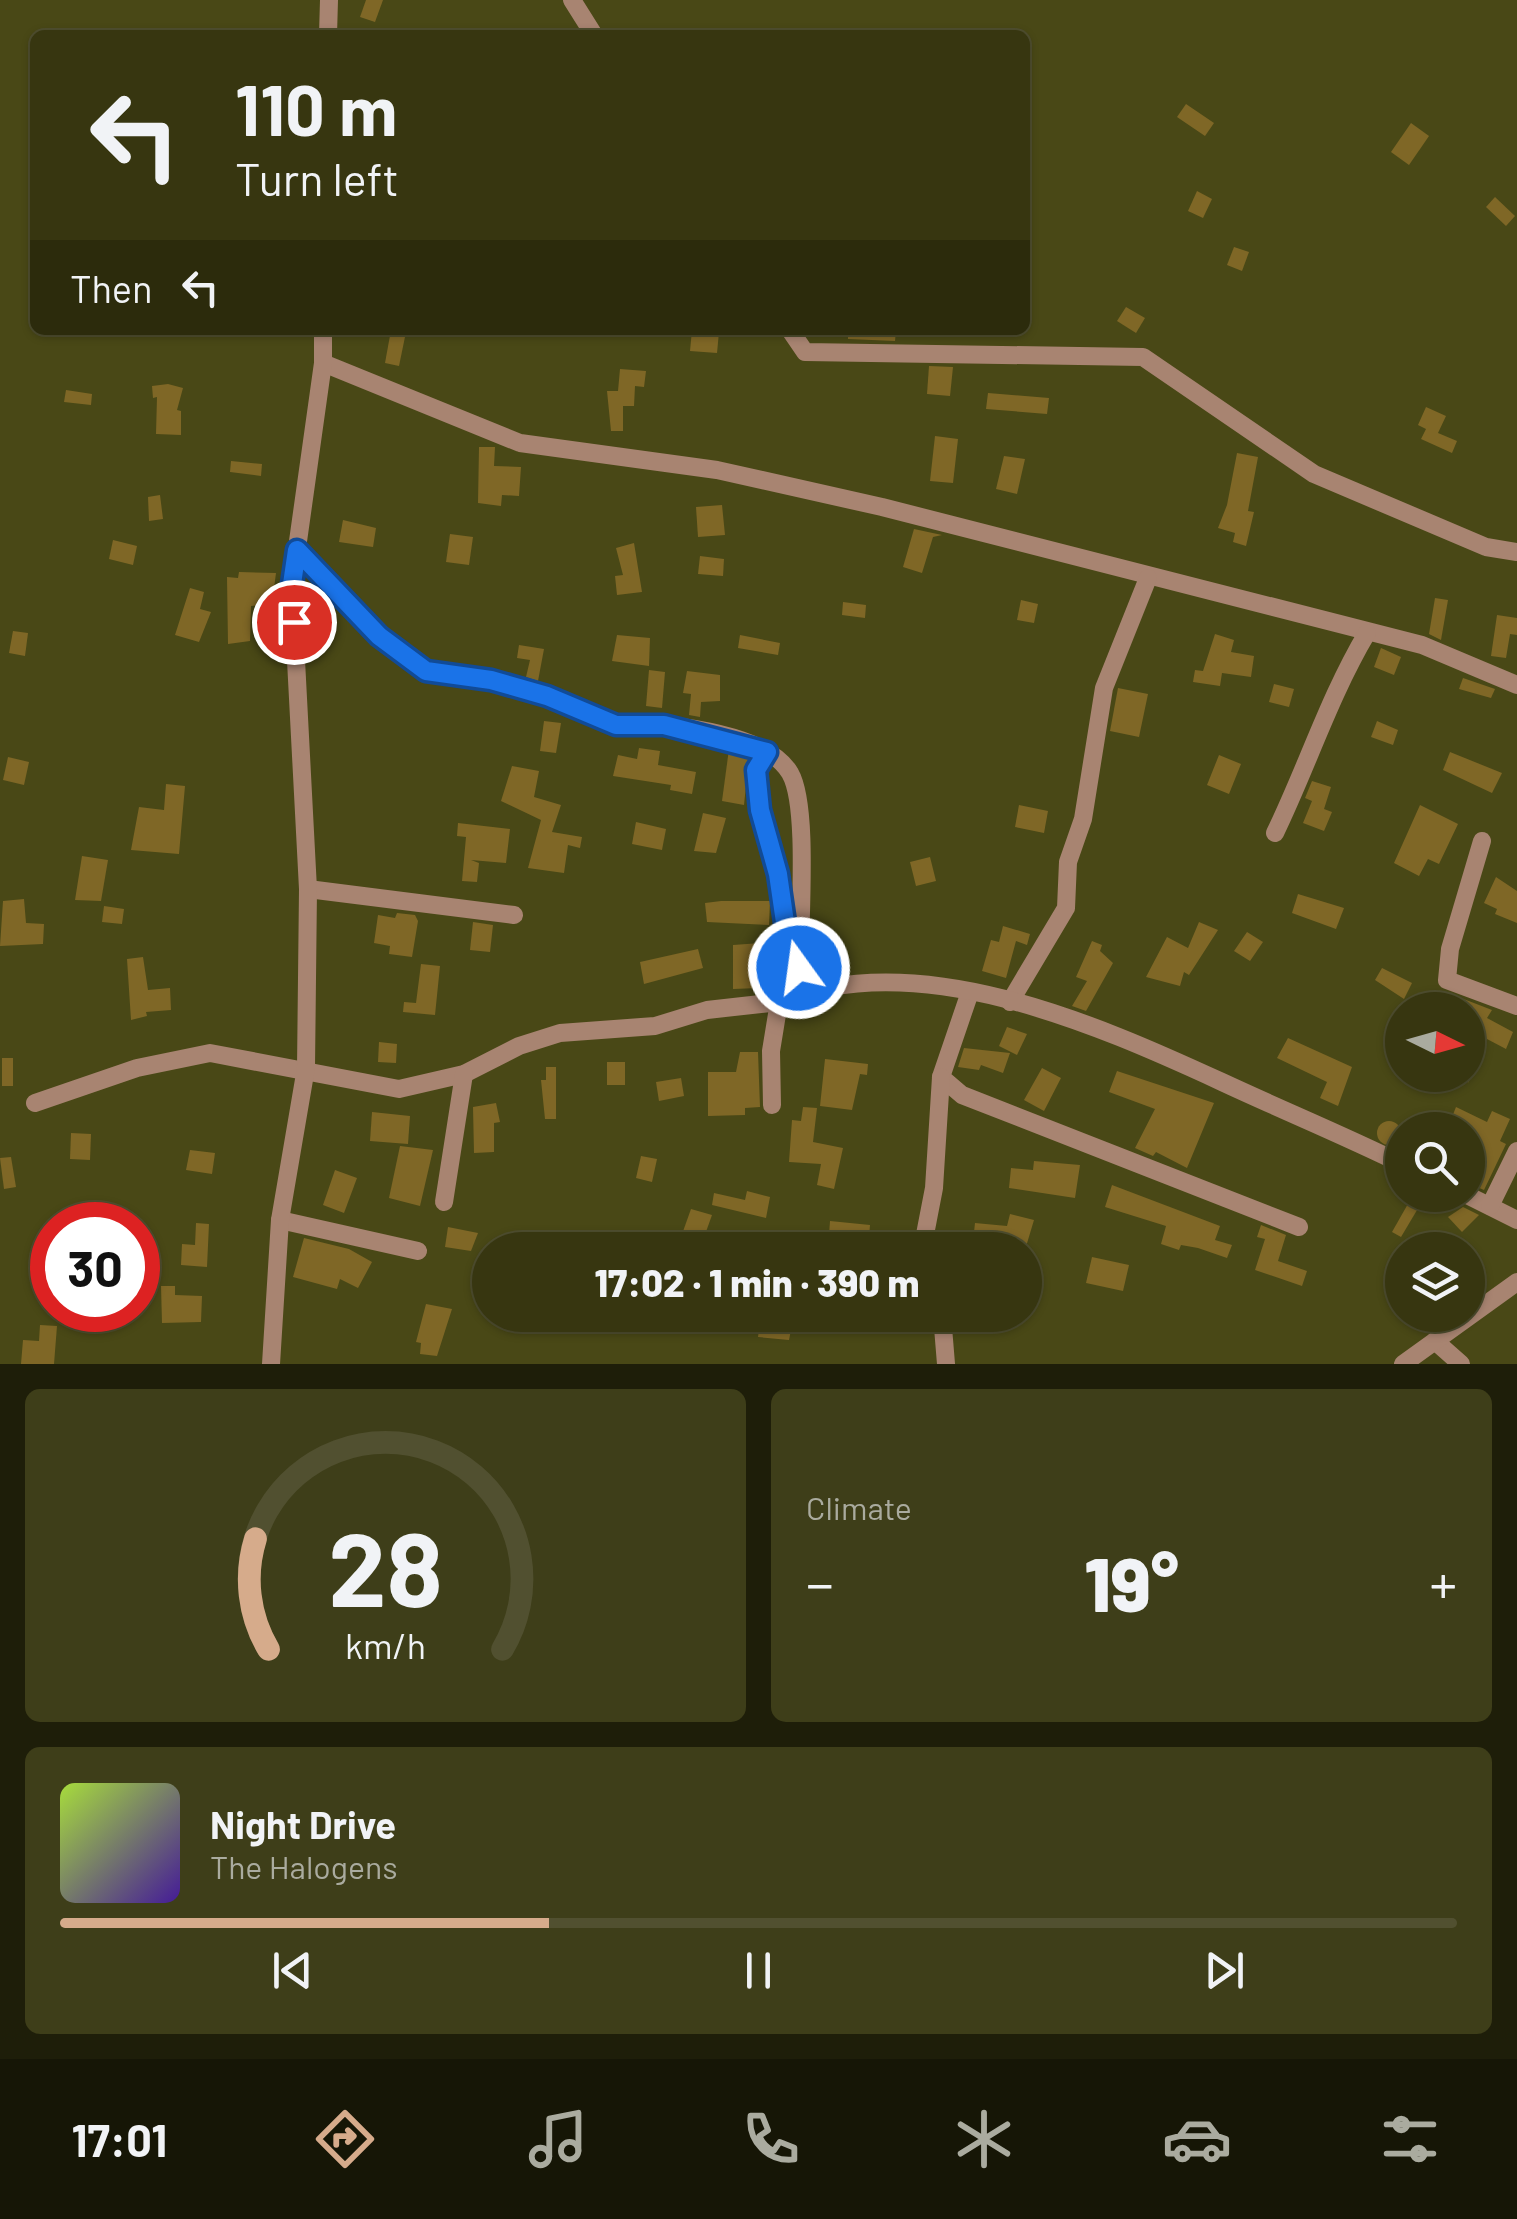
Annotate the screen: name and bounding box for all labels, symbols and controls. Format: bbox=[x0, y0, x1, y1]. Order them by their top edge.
text: 110 m bbox=[235, 66, 397, 150]
icon: left bbox=[70, 70, 200, 200]
text: Turn left bbox=[235, 151, 399, 205]
icon: left bbox=[173, 260, 228, 315]
text: Then bbox=[70, 265, 153, 311]
pin bbox=[252, 580, 337, 665]
icon: arrive bbox=[267, 595, 322, 650]
position arrow bbox=[747, 916, 851, 1020]
north arrow bbox=[1385, 992, 1485, 1092]
map controls bbox=[1385, 992, 1485, 1332]
button: search bbox=[1385, 1112, 1485, 1212]
speed limit sign: 30 bbox=[30, 1202, 160, 1332]
button: layers bbox=[1385, 1232, 1485, 1332]
text: 17:02 · 1 min · 390 m bbox=[595, 1259, 919, 1305]
text: Climate bbox=[806, 1488, 912, 1526]
text: 28 bbox=[328, 1503, 443, 1628]
text: 19° bbox=[1084, 1537, 1179, 1627]
text: − bbox=[806, 1549, 834, 1615]
text: + bbox=[1429, 1549, 1457, 1615]
text: km/h bbox=[345, 1623, 426, 1666]
text: Night Drive bbox=[210, 1801, 396, 1847]
text: The Halogens bbox=[210, 1847, 398, 1885]
icon: previous bbox=[265, 1943, 320, 1998]
icon: pause bbox=[731, 1943, 786, 1998]
icon: next bbox=[1197, 1943, 1252, 1998]
icon: directions bbox=[310, 2104, 380, 2174]
icon: music bbox=[523, 2104, 593, 2174]
icon: phone bbox=[736, 2104, 806, 2174]
icon: climate bbox=[949, 2104, 1019, 2174]
icon: car bbox=[1162, 2104, 1232, 2174]
icon: filters bbox=[1375, 2104, 1445, 2174]
text: 17:01 bbox=[72, 2112, 167, 2166]

